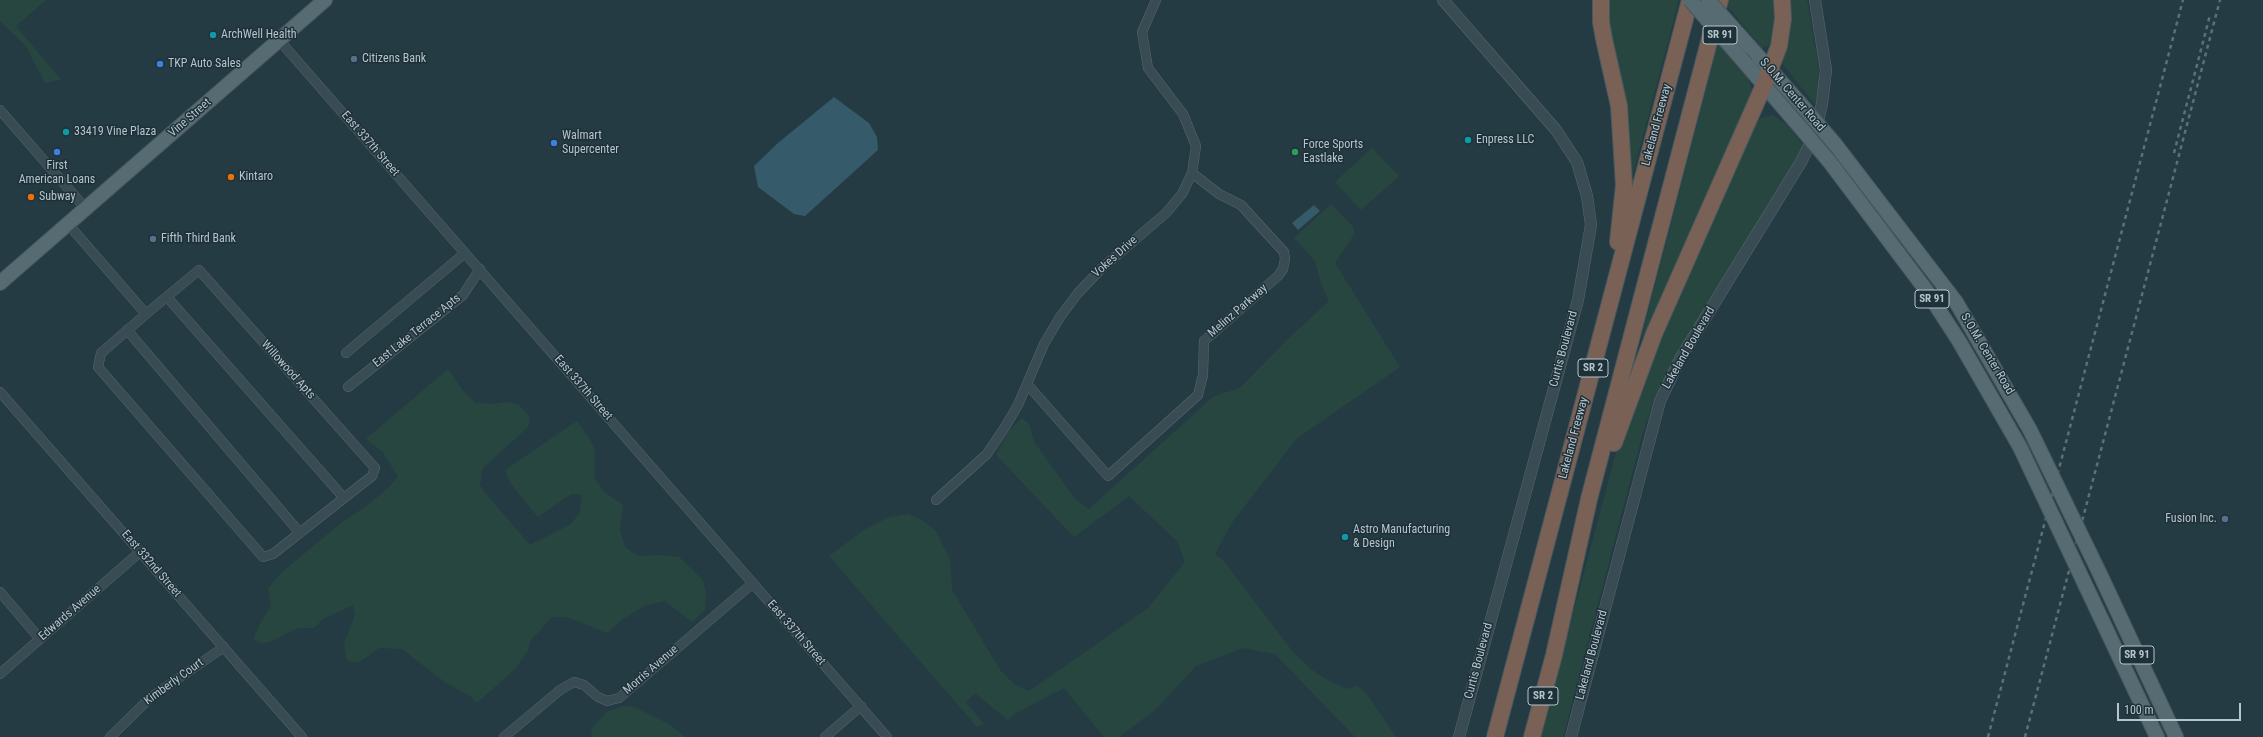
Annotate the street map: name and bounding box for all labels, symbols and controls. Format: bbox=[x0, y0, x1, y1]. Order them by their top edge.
road number: SR 91 bbox=[1703, 26, 1737, 44]
place label: ArchWell Health bbox=[221, 28, 297, 42]
marker: ArchWell Health bbox=[208, 30, 218, 40]
place label: Citizens Bank bbox=[362, 52, 426, 66]
marker: Citizens Bank bbox=[349, 54, 359, 64]
street label: S.O.M. Center Road bbox=[1756, 56, 1828, 134]
place label: TKP Auto Sales bbox=[168, 57, 241, 71]
marker: TKP Auto Sales bbox=[155, 59, 165, 69]
street label: Lakeland Freeway bbox=[1639, 82, 1675, 168]
street label: Vine Street bbox=[166, 96, 214, 140]
street label: East 337th Street bbox=[338, 109, 402, 179]
place label: 33419 Vine Plaza bbox=[74, 125, 156, 139]
marker: 33419 Vine Plaza bbox=[61, 127, 71, 137]
place label: Walmart Supercenter bbox=[562, 129, 619, 157]
place label: Enpress LLC bbox=[1476, 133, 1534, 147]
marker: Enpress LLC bbox=[1463, 135, 1473, 145]
marker: Walmart Supercenter bbox=[549, 138, 559, 148]
place label: Force Sports Eastlake bbox=[1303, 138, 1363, 166]
marker: First American Loans bbox=[52, 147, 62, 157]
marker: Force Sports Eastlake bbox=[1290, 147, 1300, 157]
place label: First American Loans bbox=[19, 159, 95, 187]
place label: Kintaro bbox=[239, 170, 273, 184]
marker: Kintaro bbox=[226, 172, 236, 182]
place label: Subway bbox=[39, 190, 75, 204]
marker: Subway bbox=[26, 192, 36, 202]
place label: Fifth Third Bank bbox=[161, 232, 236, 246]
street label: Vokes Drive bbox=[1090, 233, 1140, 281]
marker: Fifth Third Bank bbox=[148, 234, 158, 244]
street label: Melinz Parkway bbox=[1205, 281, 1271, 341]
road number: SR 91 bbox=[1915, 290, 1949, 308]
street label: East Lake Terrace Apts bbox=[370, 291, 464, 371]
street label: Lakeland Boulevard bbox=[1660, 304, 1718, 392]
street label: Curtis Boulevard bbox=[1547, 309, 1581, 389]
street label: S.O.M. Center Road bbox=[1957, 311, 2017, 397]
street label: Willowood Apts bbox=[258, 338, 318, 402]
street label: East 337th Street bbox=[551, 353, 615, 423]
road number: SR 2 bbox=[1578, 359, 1608, 377]
street label: Lakeland Freeway bbox=[1556, 395, 1592, 481]
place label: Fusion Inc. bbox=[2165, 512, 2217, 526]
marker: Fusion Inc. bbox=[2220, 514, 2230, 524]
place label: Astro Manufacturing & Design bbox=[1353, 523, 1450, 551]
street label: East 332nd Street bbox=[118, 528, 184, 600]
marker: Astro Manufacturing & Design bbox=[1340, 532, 1350, 542]
street label: Edwards Avenue bbox=[36, 582, 104, 644]
street label: East 337th Street bbox=[764, 598, 828, 668]
street label: Lakeland Boulevard bbox=[1573, 609, 1611, 701]
street label: Curtis Boulevard bbox=[1462, 621, 1496, 701]
street label: Morris Avenue bbox=[621, 642, 681, 698]
road number: SR 91 bbox=[2120, 646, 2154, 664]
street label: Kimberly Court bbox=[141, 656, 207, 708]
road number: SR 2 bbox=[1528, 687, 1558, 705]
scale bar bbox=[2119, 695, 2243, 721]
text: 100 m bbox=[2124, 703, 2154, 717]

